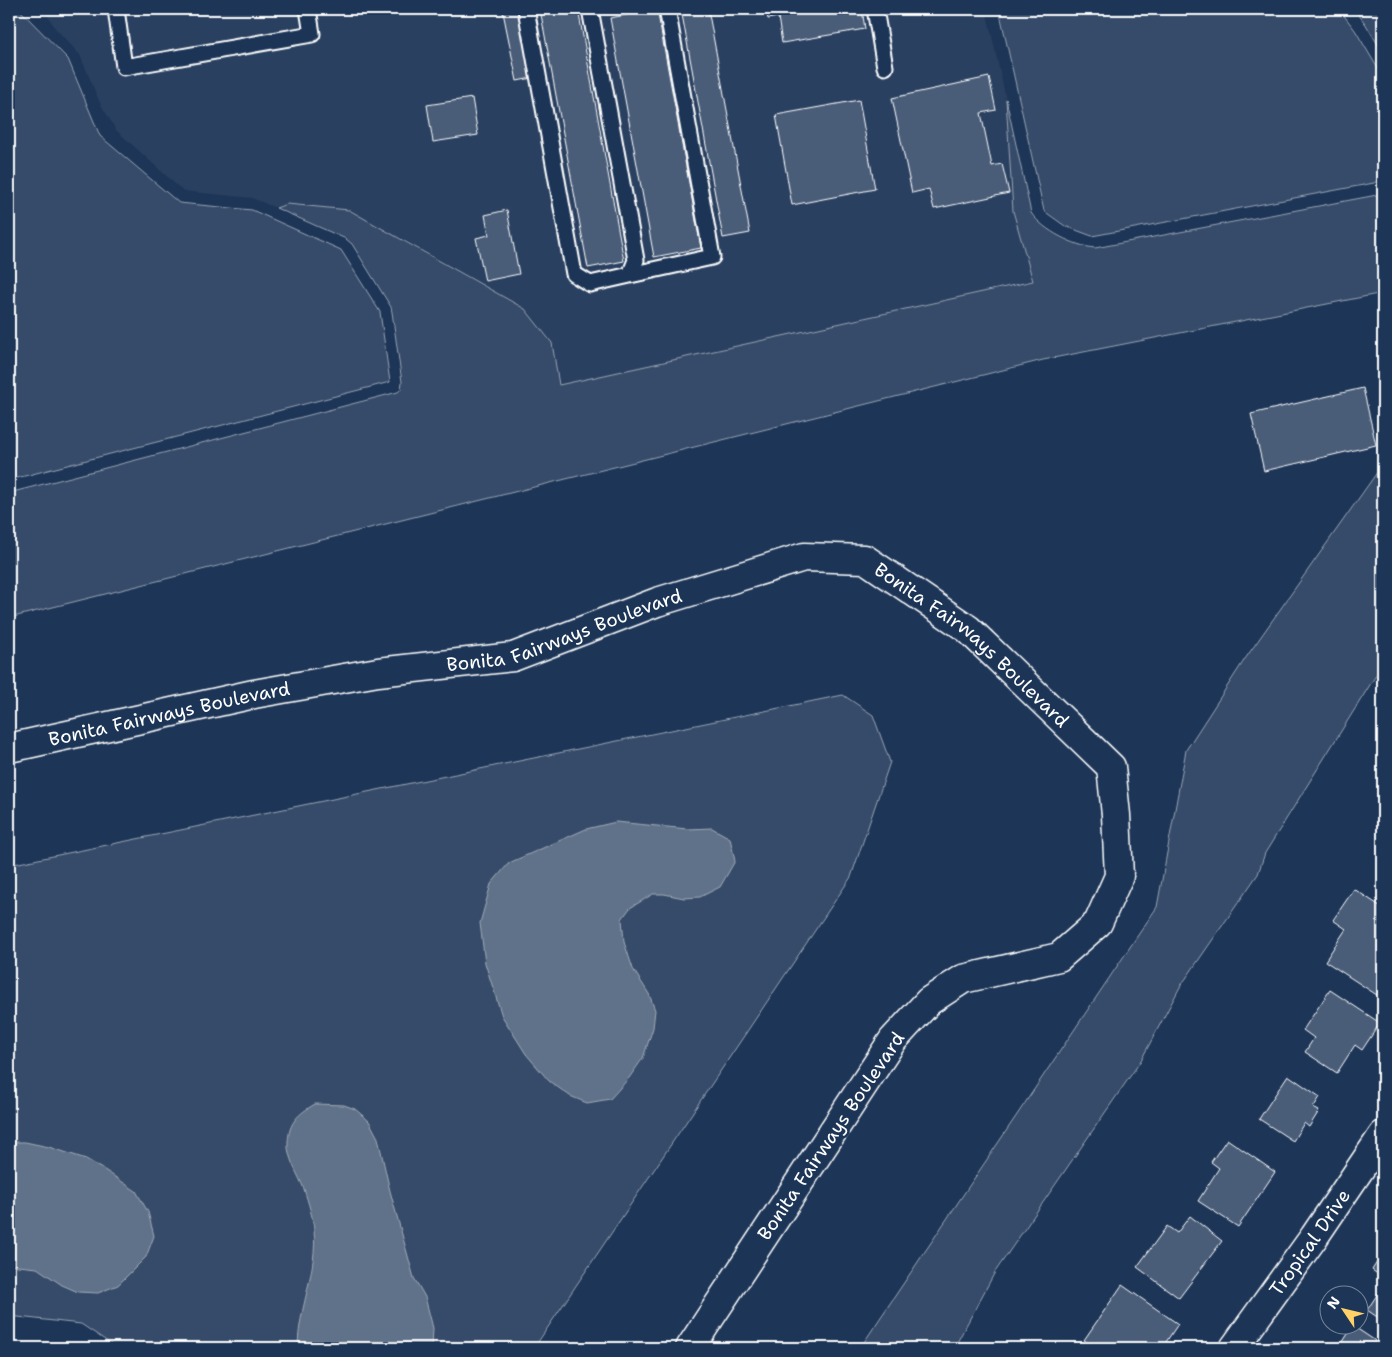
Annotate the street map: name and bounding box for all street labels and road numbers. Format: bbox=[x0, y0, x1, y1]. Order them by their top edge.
street label: Bonita Fairways Boulevard bbox=[870, 557, 1075, 732]
street label: Bonita Fairways Boulevard bbox=[445, 583, 685, 677]
street label: Bonita Fairways Boulevard bbox=[46, 675, 292, 751]
street label: Bonita Fairways Boulevard bbox=[752, 1027, 910, 1245]
street label: Tropical Drive bbox=[1263, 1184, 1356, 1301]

